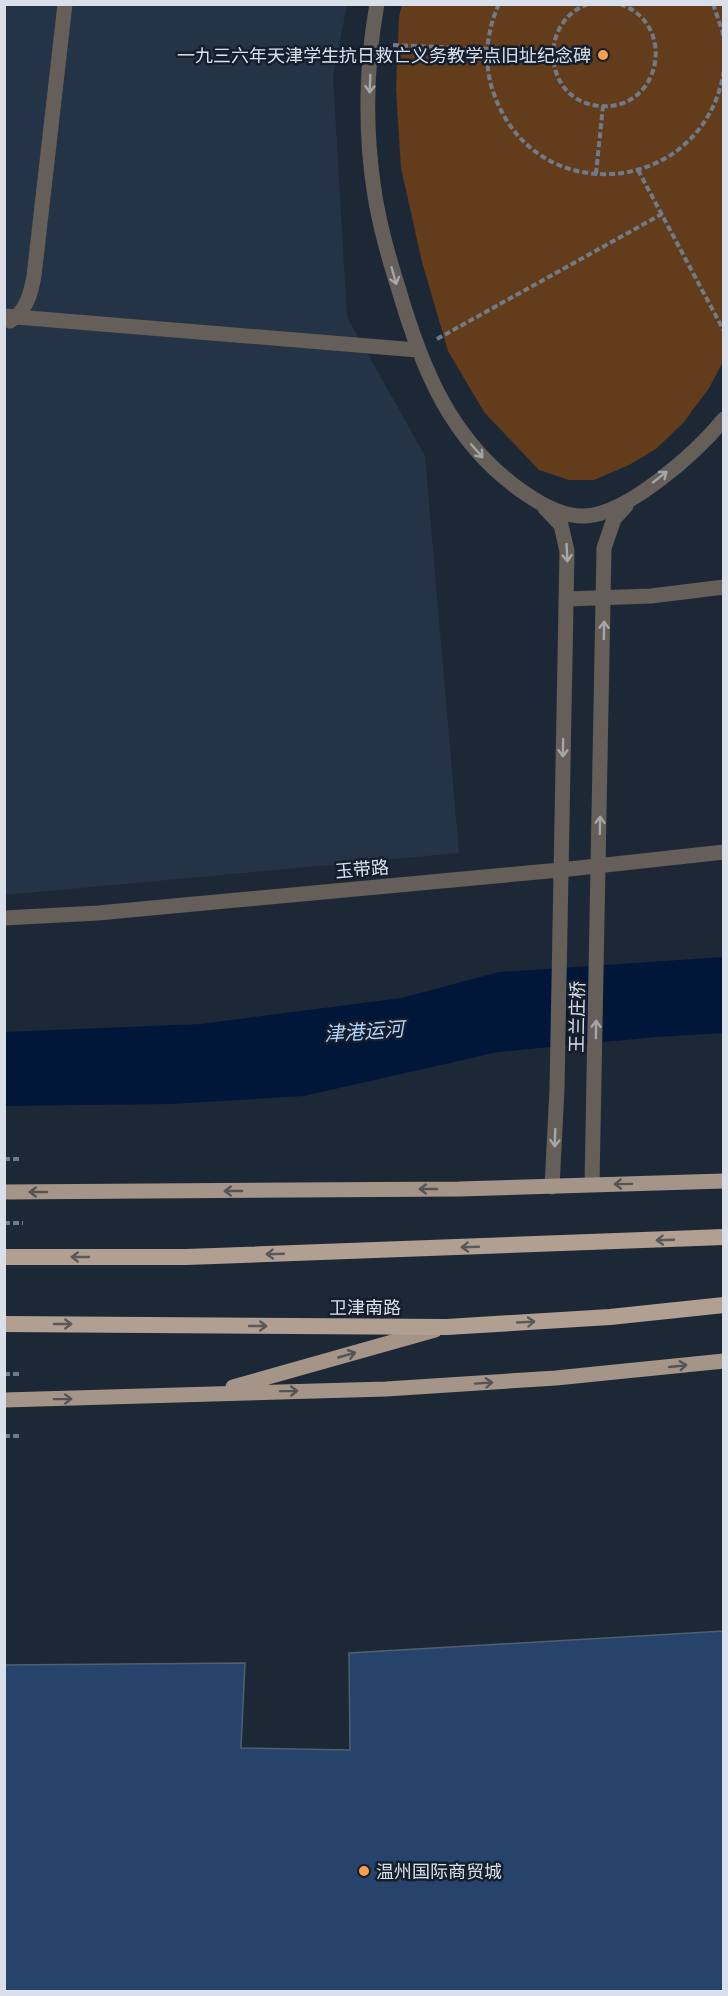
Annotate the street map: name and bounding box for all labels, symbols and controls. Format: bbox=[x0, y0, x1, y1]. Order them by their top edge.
place label: 一九三六年天津学生抗日救亡义务教学点旧址纪念碑 bbox=[177, 44, 591, 67]
marker: 一九三六年天津学生抗日救亡义务教学点旧址纪念碑 bbox=[596, 48, 610, 62]
one-way arrow bbox=[364, 73, 375, 93]
one-way arrow bbox=[389, 266, 401, 285]
one-way arrow bbox=[470, 443, 483, 459]
one-way arrow bbox=[652, 471, 668, 484]
one-way arrow bbox=[561, 543, 572, 563]
one-way arrow bbox=[598, 621, 609, 641]
one-way arrow bbox=[557, 738, 569, 758]
one-way arrow bbox=[594, 816, 606, 836]
street label: 玉带路 bbox=[334, 855, 390, 883]
street label: 王兰庄桥 bbox=[565, 981, 589, 1053]
water label: 津港运河 bbox=[323, 1015, 409, 1046]
one-way arrow bbox=[590, 1020, 602, 1040]
one-way arrow bbox=[549, 1127, 560, 1147]
one-way arrow bbox=[614, 1178, 634, 1190]
one-way arrow bbox=[419, 1183, 439, 1195]
one-way arrow bbox=[224, 1185, 244, 1197]
one-way arrow bbox=[29, 1186, 49, 1198]
one-way arrow bbox=[656, 1234, 676, 1246]
one-way arrow bbox=[461, 1241, 481, 1252]
one-way arrow bbox=[266, 1248, 286, 1259]
one-way arrow bbox=[71, 1251, 91, 1263]
street label: 卫津南路 bbox=[329, 1296, 401, 1319]
one-way arrow bbox=[516, 1317, 536, 1328]
one-way arrow bbox=[52, 1318, 72, 1330]
one-way arrow bbox=[247, 1320, 267, 1332]
one-way arrow bbox=[337, 1349, 356, 1360]
one-way arrow bbox=[668, 1360, 688, 1371]
one-way arrow bbox=[474, 1377, 494, 1388]
one-way arrow bbox=[279, 1386, 299, 1397]
one-way arrow bbox=[52, 1393, 72, 1405]
place label: 温州国际商贸城 bbox=[376, 1860, 502, 1883]
marker: 温州国际商贸城 bbox=[357, 1864, 371, 1878]

